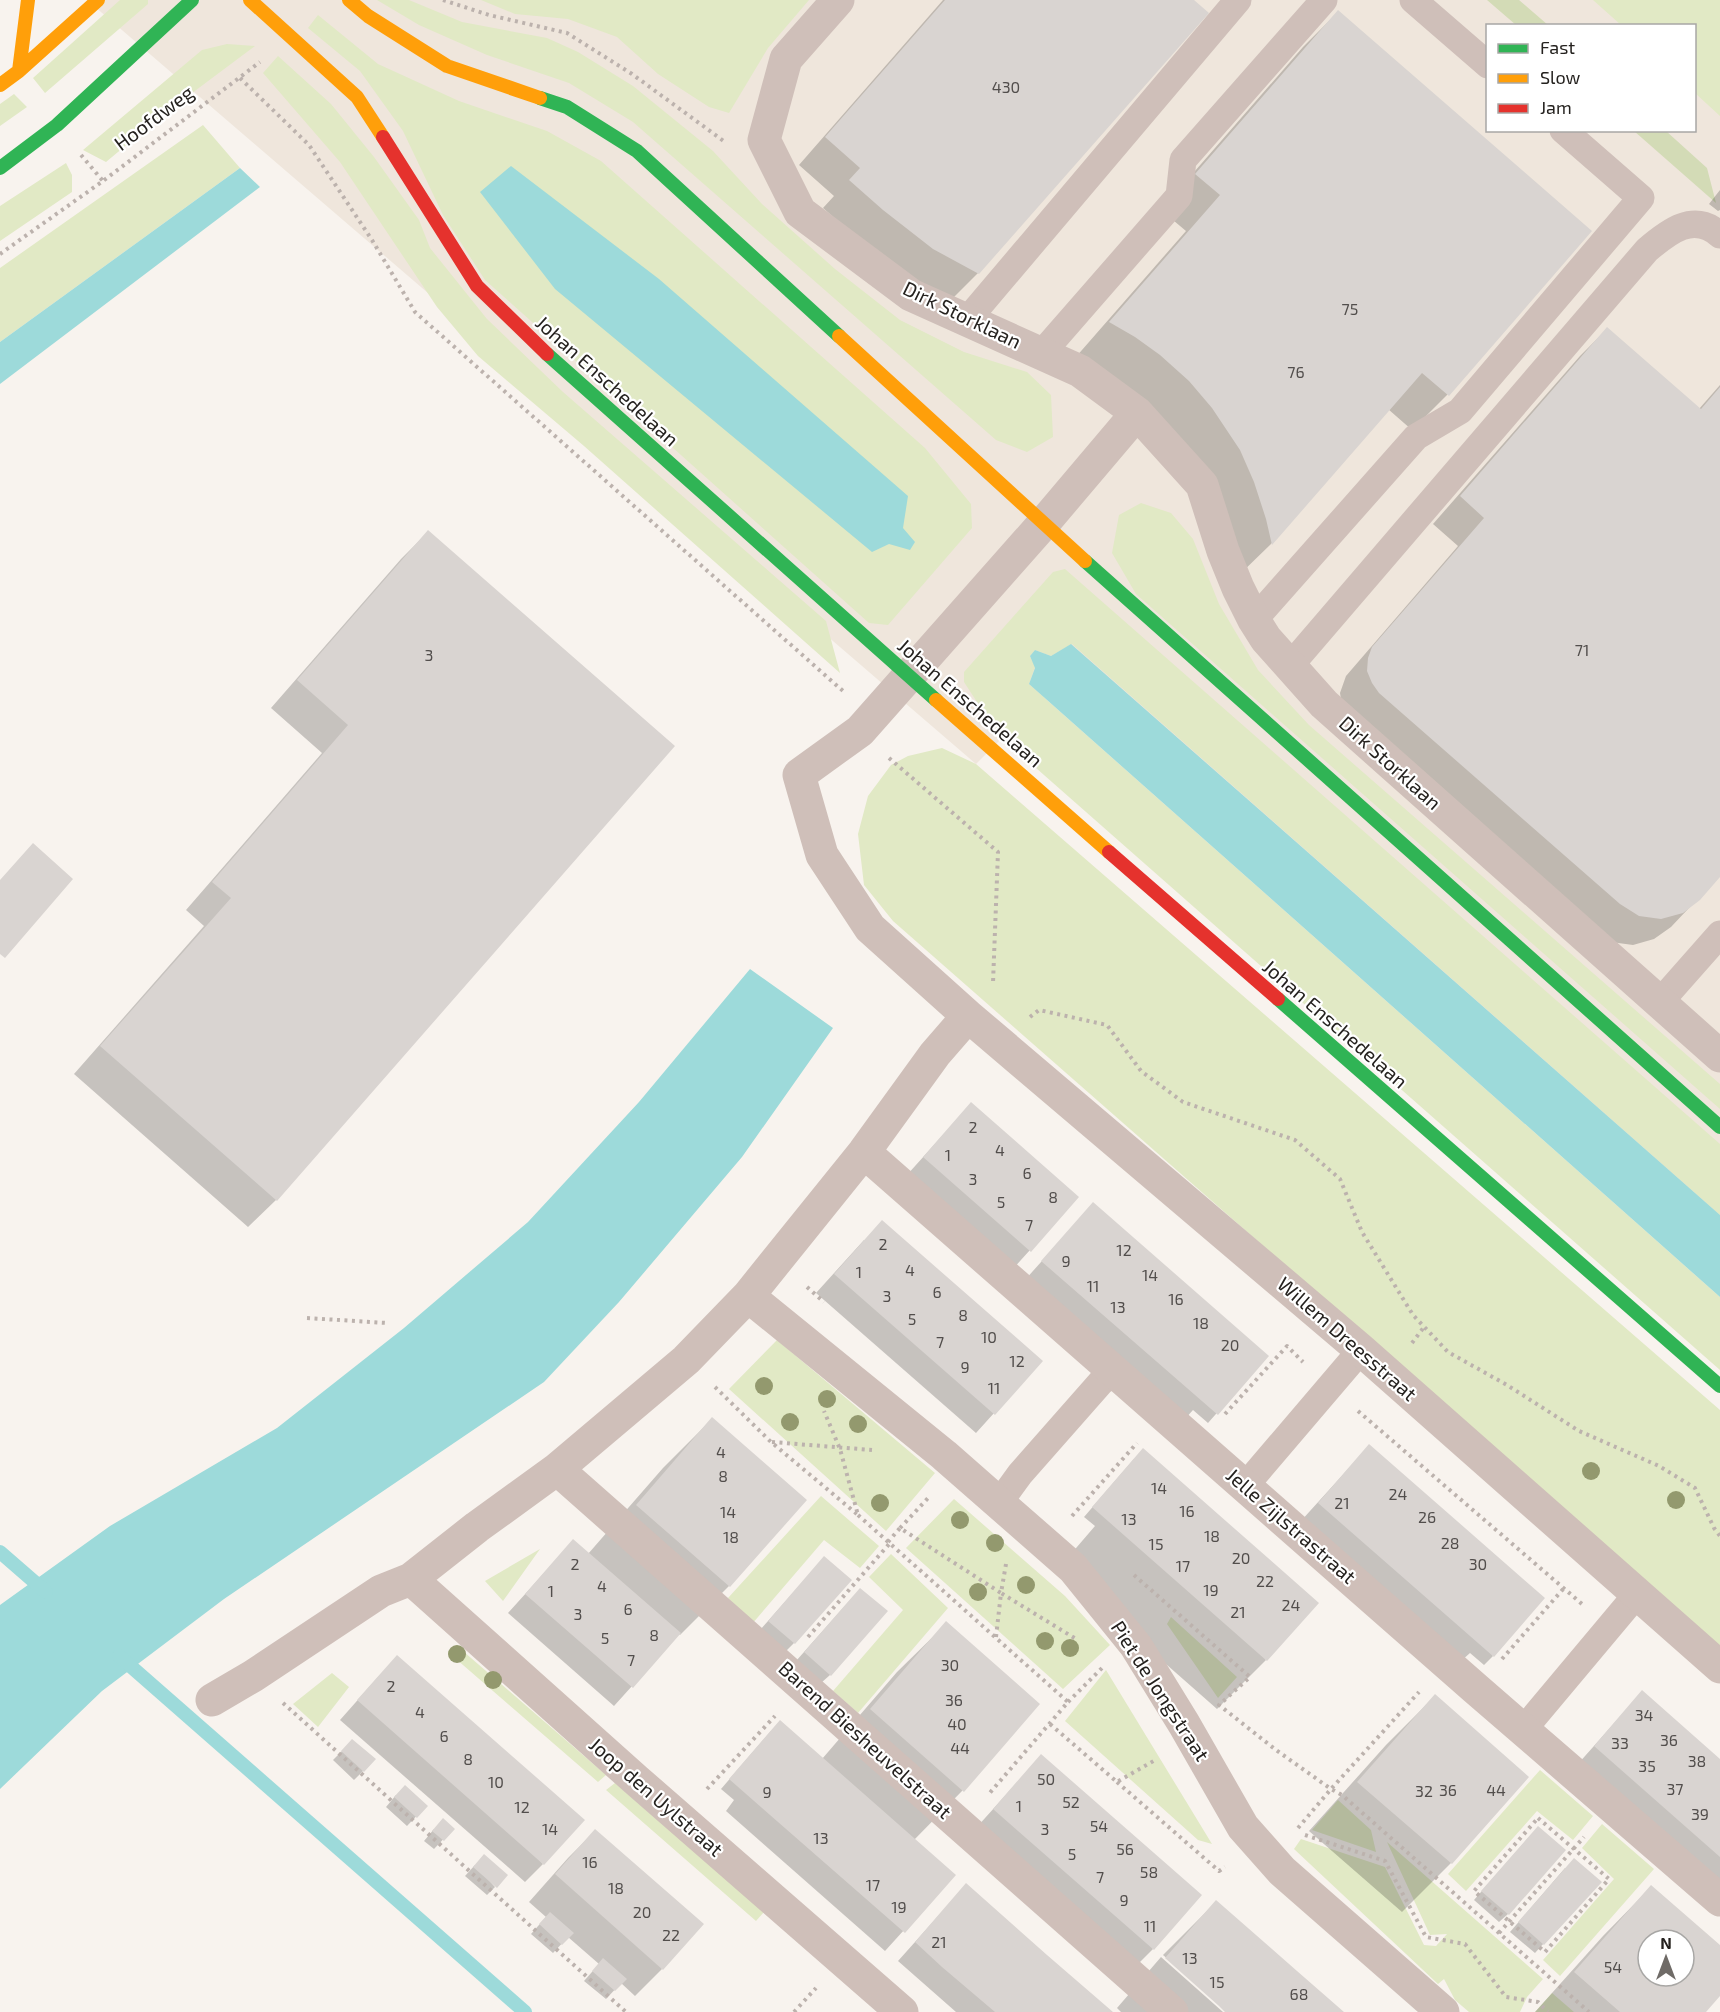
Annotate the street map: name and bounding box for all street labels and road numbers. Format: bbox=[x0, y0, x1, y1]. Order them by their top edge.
street label: Hoofdweg bbox=[109, 80, 198, 155]
street label: Dirk Storklaan bbox=[899, 275, 1025, 353]
street label: Johan Enschedelaan bbox=[531, 310, 684, 451]
street label: Johan Enschedelaan bbox=[893, 633, 1048, 772]
street label: Dirk Storklaan bbox=[1335, 710, 1446, 814]
street label: Johan Enschedelaan bbox=[1258, 954, 1413, 1093]
street label: Willem Dreesstraat bbox=[1273, 1271, 1422, 1405]
street label: Jelle Zijlstrastraat bbox=[1222, 1462, 1362, 1588]
street label: Piet de Jongstraat bbox=[1107, 1616, 1215, 1765]
street label: Barend Biesheuvelstraat bbox=[774, 1655, 957, 1823]
street label: Joop den Uylstraat bbox=[585, 1732, 729, 1861]

